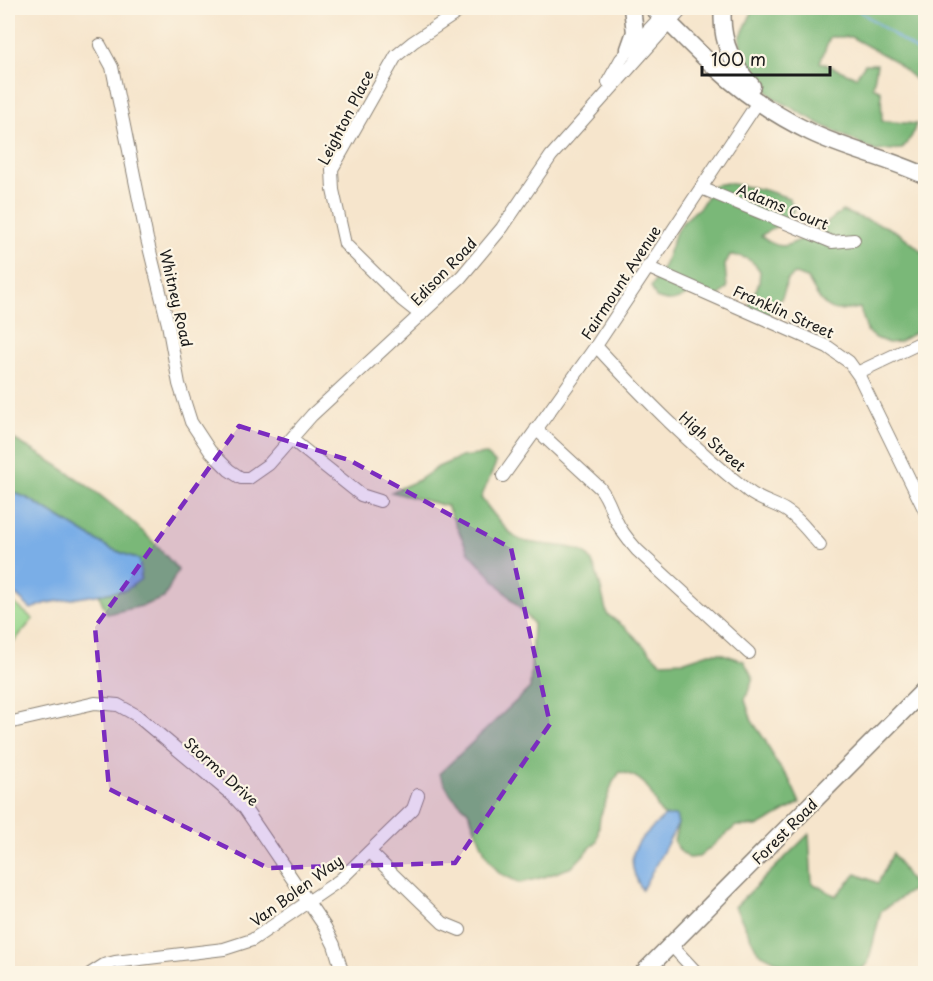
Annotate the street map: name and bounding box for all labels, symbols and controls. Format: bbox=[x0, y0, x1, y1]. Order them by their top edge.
scale bar bbox=[702, 39, 830, 77]
text: 100 m bbox=[711, 45, 766, 72]
street label: Leighton Place bbox=[311, 65, 379, 169]
street label: Adams Court bbox=[734, 177, 832, 235]
street label: Fairmount Avenue bbox=[574, 220, 666, 344]
street label: Edison Road bbox=[404, 232, 482, 310]
street label: Whitney Road bbox=[155, 247, 199, 349]
street label: Franklin Street bbox=[730, 278, 838, 344]
street label: High Street bbox=[674, 405, 752, 477]
street label: Storms Drive bbox=[179, 731, 265, 811]
street label: Forest Road bbox=[746, 793, 822, 869]
street label: Van Bolen Way bbox=[245, 848, 347, 932]

